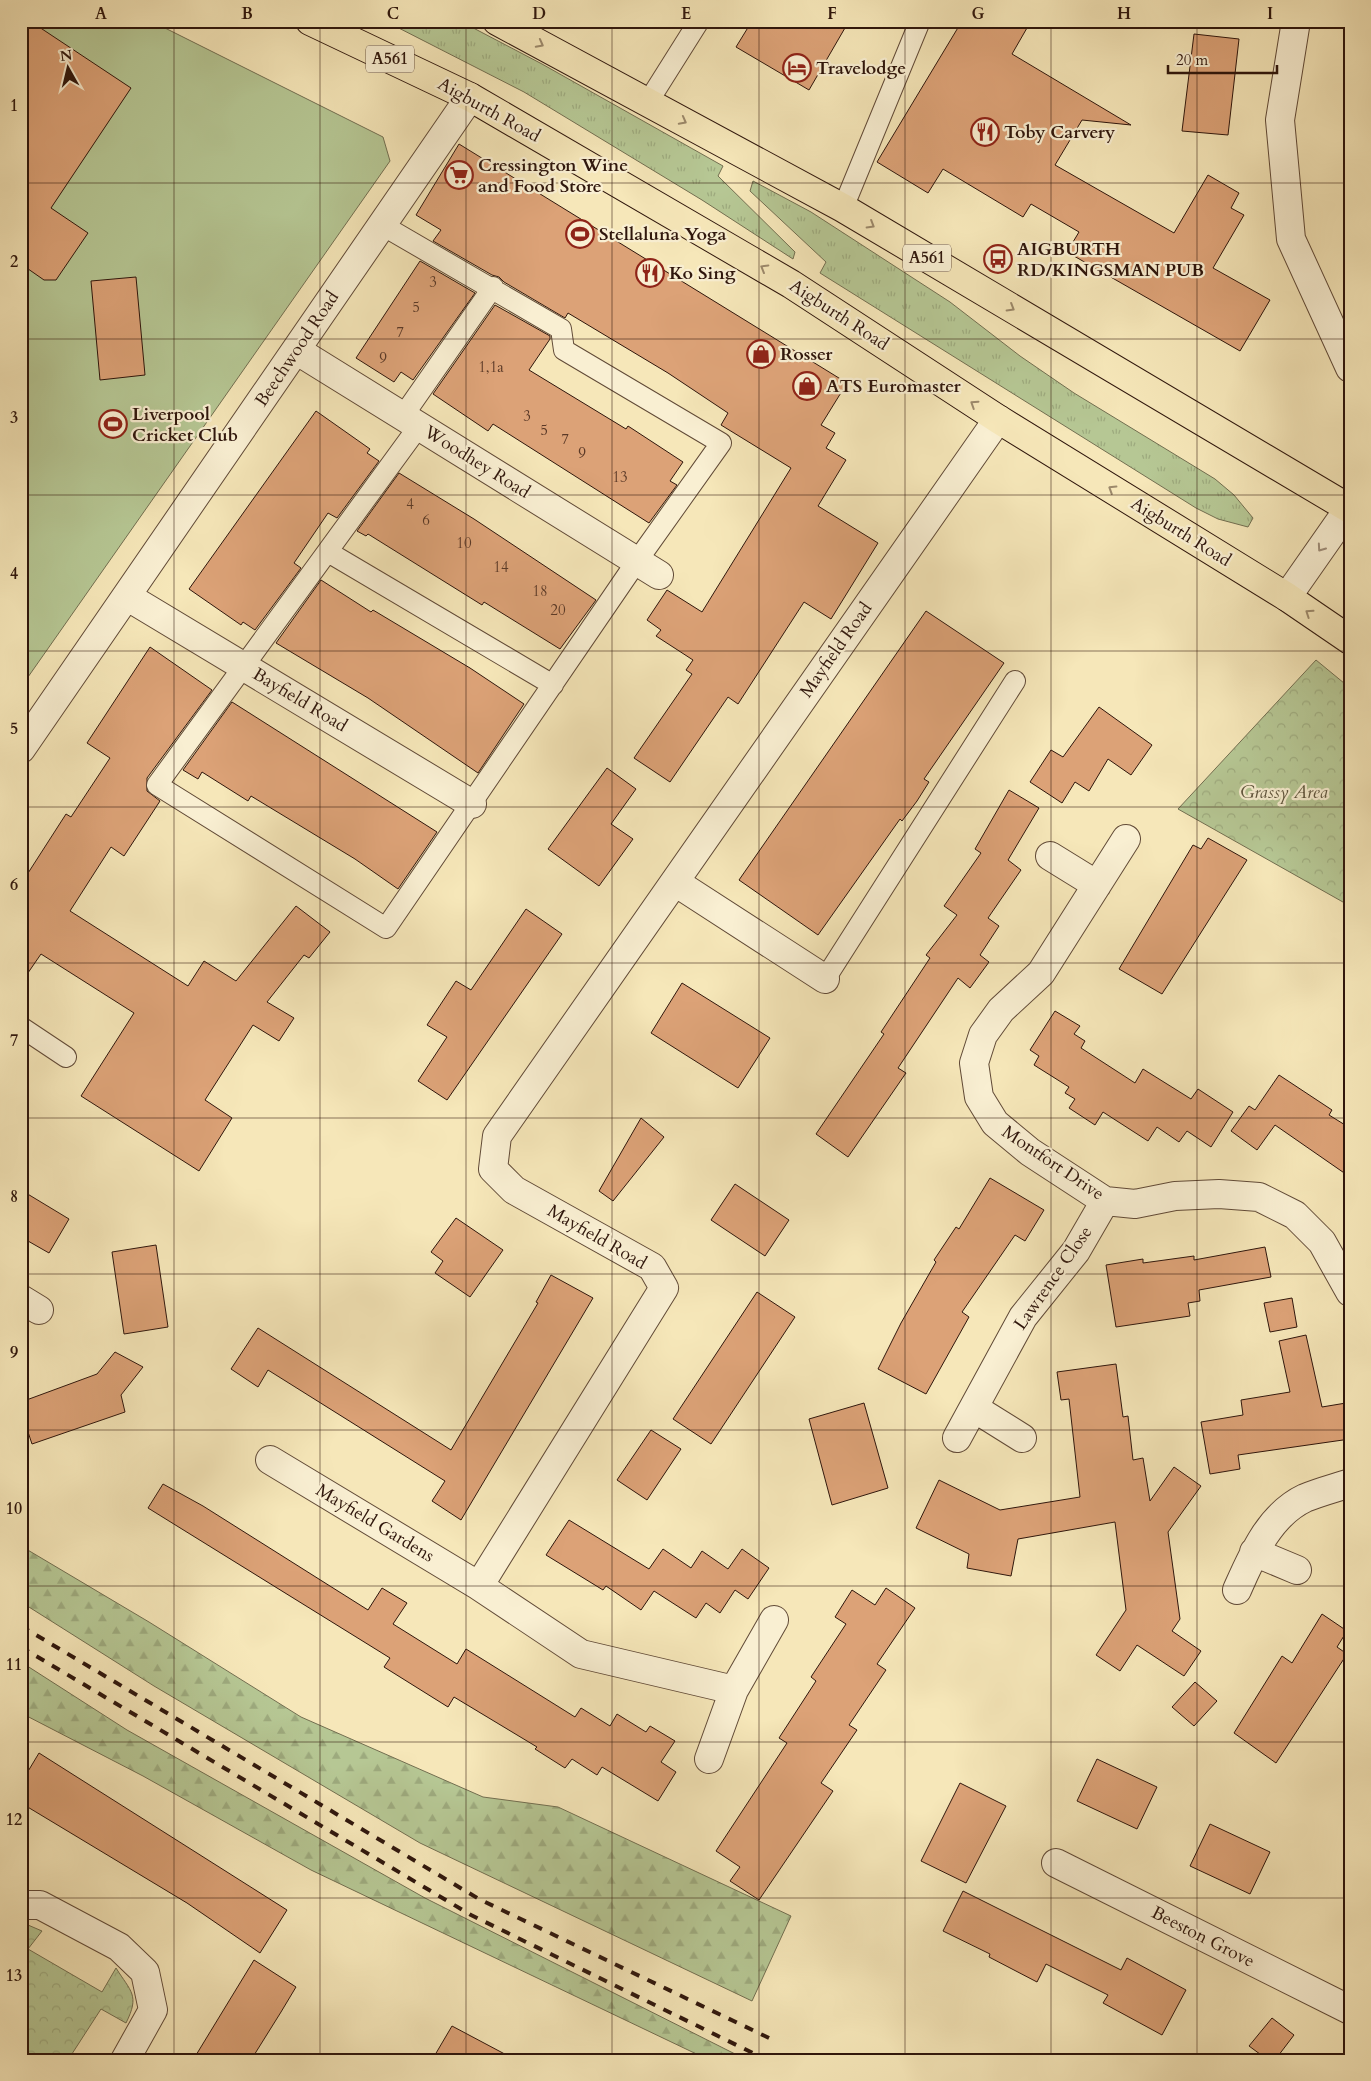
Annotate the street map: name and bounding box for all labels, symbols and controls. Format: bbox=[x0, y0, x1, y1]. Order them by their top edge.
text: A bbox=[95, 3, 107, 25]
text: B bbox=[241, 3, 253, 25]
text: C bbox=[387, 3, 399, 25]
text: D bbox=[532, 3, 546, 25]
text: E bbox=[681, 3, 691, 25]
text: F bbox=[827, 3, 837, 25]
text: G bbox=[971, 3, 985, 25]
text: H bbox=[1117, 3, 1131, 25]
text: I bbox=[1267, 3, 1273, 25]
one-way arrow bbox=[534, 38, 543, 48]
north arrow bbox=[42, 42, 92, 92]
scale bar bbox=[1168, 42, 1277, 74]
text: N bbox=[59, 45, 74, 66]
road number: A561 bbox=[366, 46, 414, 72]
text: 20 m bbox=[1176, 50, 1208, 70]
hotel icon: Travelodge bbox=[782, 53, 812, 83]
place label: Travelodge bbox=[816, 56, 906, 81]
street label: Aigburth Road bbox=[433, 71, 545, 149]
text: 1 bbox=[10, 95, 18, 117]
one-way arrow bbox=[678, 115, 687, 125]
restaurant icon: Toby Carvery bbox=[970, 117, 1000, 147]
place label: Toby Carvery bbox=[1004, 120, 1116, 145]
place label: Cressington Wine and Food Store bbox=[478, 153, 628, 199]
supermarket icon: Cressington Wine and Food Store bbox=[444, 160, 474, 190]
sports icon: Stellaluna Yoga bbox=[565, 219, 595, 249]
one-way arrow bbox=[866, 219, 875, 229]
place label: Stellaluna Yoga bbox=[599, 222, 726, 247]
place label: AIGBURTH RD/KINGSMAN PUB bbox=[1017, 237, 1204, 283]
road number: A561 bbox=[903, 244, 951, 272]
bus stop icon: AIGBURTH RD/KINGSMAN PUB bbox=[983, 244, 1013, 274]
text: 2 bbox=[10, 251, 18, 273]
restaurant icon: Ko Sing bbox=[635, 258, 665, 288]
place label: Ko Sing bbox=[669, 261, 736, 286]
one-way arrow bbox=[761, 265, 770, 275]
house number: 3 bbox=[429, 272, 437, 292]
street label: Aigburth Road bbox=[784, 273, 894, 357]
street label: Beechwood Road bbox=[249, 286, 345, 412]
house number: 5 bbox=[412, 297, 420, 317]
one-way arrow bbox=[1005, 302, 1014, 312]
house number: 7 bbox=[396, 322, 404, 342]
shop icon: Rosser bbox=[746, 339, 776, 369]
place label: Rosser bbox=[780, 342, 833, 367]
house number: 9 bbox=[379, 348, 387, 368]
house number: 1,1a bbox=[478, 357, 504, 377]
shop icon: ATS Euromaster bbox=[792, 371, 822, 401]
place label: ATS Euromaster bbox=[826, 374, 961, 399]
one-way arrow bbox=[971, 400, 980, 410]
place label: Liverpool Cricket Club bbox=[132, 402, 238, 448]
house number: 3 bbox=[523, 406, 531, 426]
text: 3 bbox=[10, 407, 18, 429]
sports icon: Liverpool Cricket Club bbox=[98, 409, 128, 439]
street label: Woodhey Road bbox=[418, 419, 535, 505]
house number: 5 bbox=[540, 420, 548, 440]
house number: 7 bbox=[561, 429, 569, 449]
house number: 9 bbox=[578, 443, 586, 463]
house number: 13 bbox=[612, 467, 628, 487]
one-way arrow bbox=[1109, 486, 1118, 496]
street label: Aigburth Road bbox=[1126, 491, 1236, 573]
house number: 4 bbox=[406, 494, 414, 514]
house number: 6 bbox=[422, 510, 430, 530]
house number: 10 bbox=[456, 533, 472, 553]
one-way arrow bbox=[1318, 543, 1327, 552]
house number: 14 bbox=[493, 557, 509, 577]
text: 4 bbox=[10, 563, 18, 585]
house number: 18 bbox=[532, 581, 548, 601]
street label: Mayfield Road bbox=[794, 597, 878, 703]
house number: 20 bbox=[550, 600, 566, 620]
one-way arrow bbox=[1306, 609, 1315, 619]
street label: Bayfield Road bbox=[248, 662, 352, 738]
text: 5 bbox=[10, 718, 18, 740]
park label: Grassy Area bbox=[1240, 780, 1328, 805]
text: 6 bbox=[10, 874, 18, 896]
text: 7 bbox=[10, 1030, 18, 1052]
street label: Montfort Drive bbox=[997, 1120, 1109, 1206]
text: 8 bbox=[10, 1186, 18, 1208]
street label: Mayfield Road bbox=[543, 1198, 652, 1276]
street label: Lawrence Close bbox=[1008, 1221, 1098, 1335]
text: 9 bbox=[10, 1342, 18, 1364]
street label: Mayfield Gardens bbox=[311, 1478, 439, 1568]
text: 10 bbox=[6, 1498, 22, 1520]
text: 11 bbox=[6, 1654, 22, 1676]
text: 12 bbox=[6, 1809, 22, 1831]
street label: Beeston Grove bbox=[1147, 1900, 1259, 1974]
text: 13 bbox=[6, 1965, 22, 1987]

